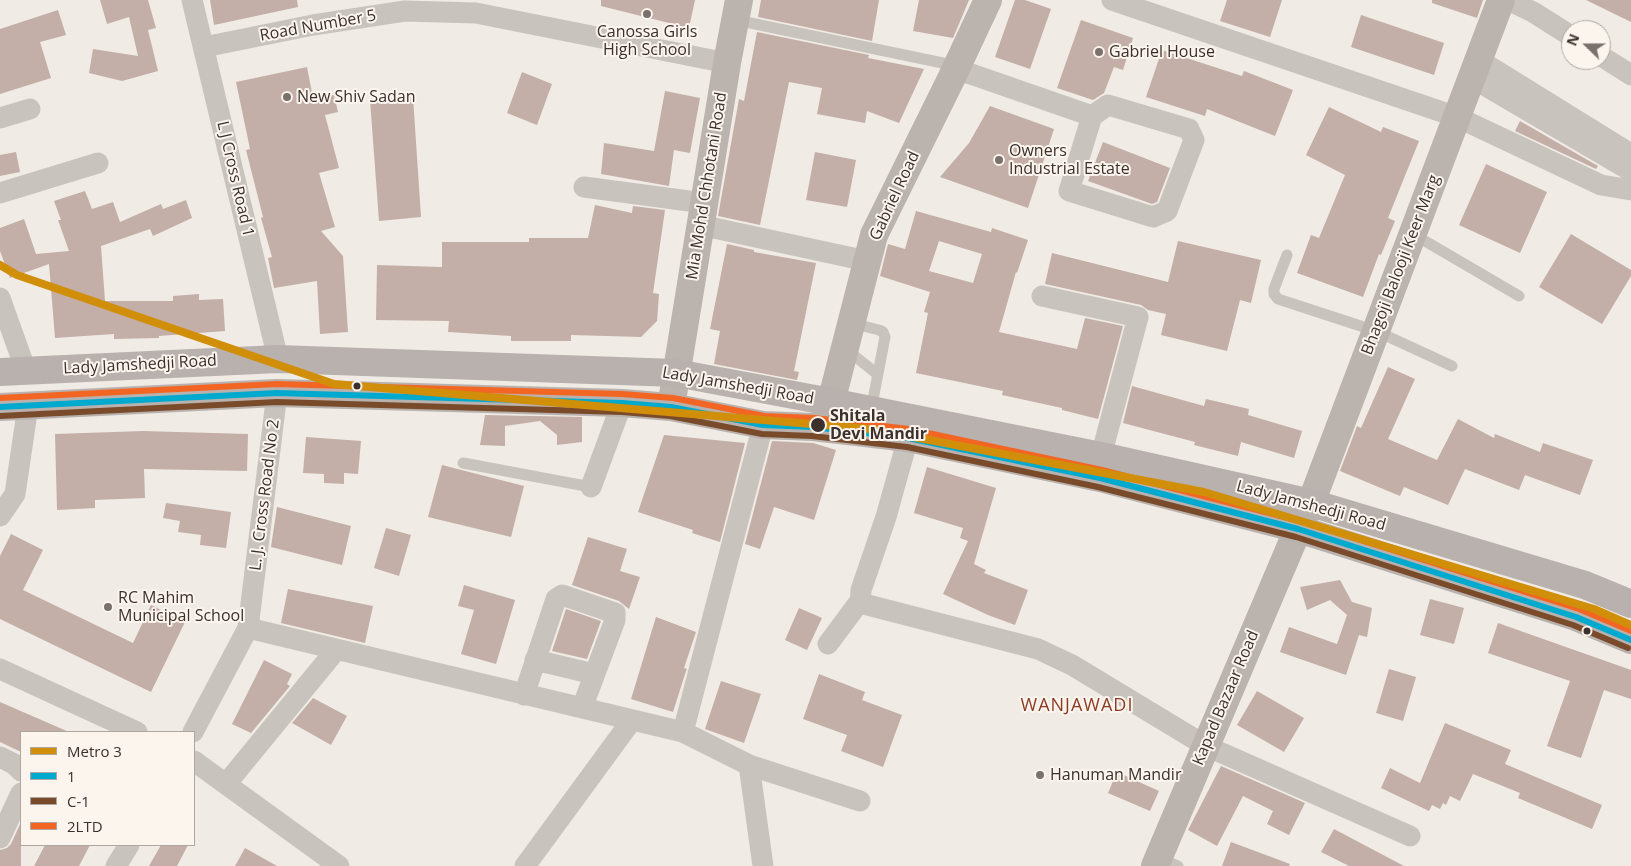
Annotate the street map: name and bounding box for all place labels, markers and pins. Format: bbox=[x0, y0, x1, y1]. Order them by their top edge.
marker: Canossa Girls High School bbox=[641, 8, 653, 20]
place label: Canossa Girls High School bbox=[597, 22, 697, 60]
place label: Gabriel House bbox=[1109, 42, 1215, 62]
marker: Gabriel House bbox=[1093, 46, 1105, 58]
place label: New Shiv Sadan bbox=[297, 87, 416, 107]
marker: New Shiv Sadan bbox=[281, 91, 293, 103]
place label: Owners Industrial Estate bbox=[1009, 141, 1130, 179]
marker: Owners Industrial Estate bbox=[993, 154, 1005, 166]
unlabelled marker bbox=[352, 381, 362, 391]
place label: Shitala Devi Mandir bbox=[830, 406, 927, 444]
marker: Shitala Devi Mandir bbox=[809, 416, 827, 434]
place label: RC Mahim Municipal School bbox=[118, 588, 244, 626]
marker: RC Mahim Municipal School bbox=[102, 601, 114, 613]
unlabelled marker bbox=[1582, 626, 1592, 636]
place label: Hanuman Mandir bbox=[1050, 765, 1181, 785]
marker: Hanuman Mandir bbox=[1034, 769, 1046, 781]

